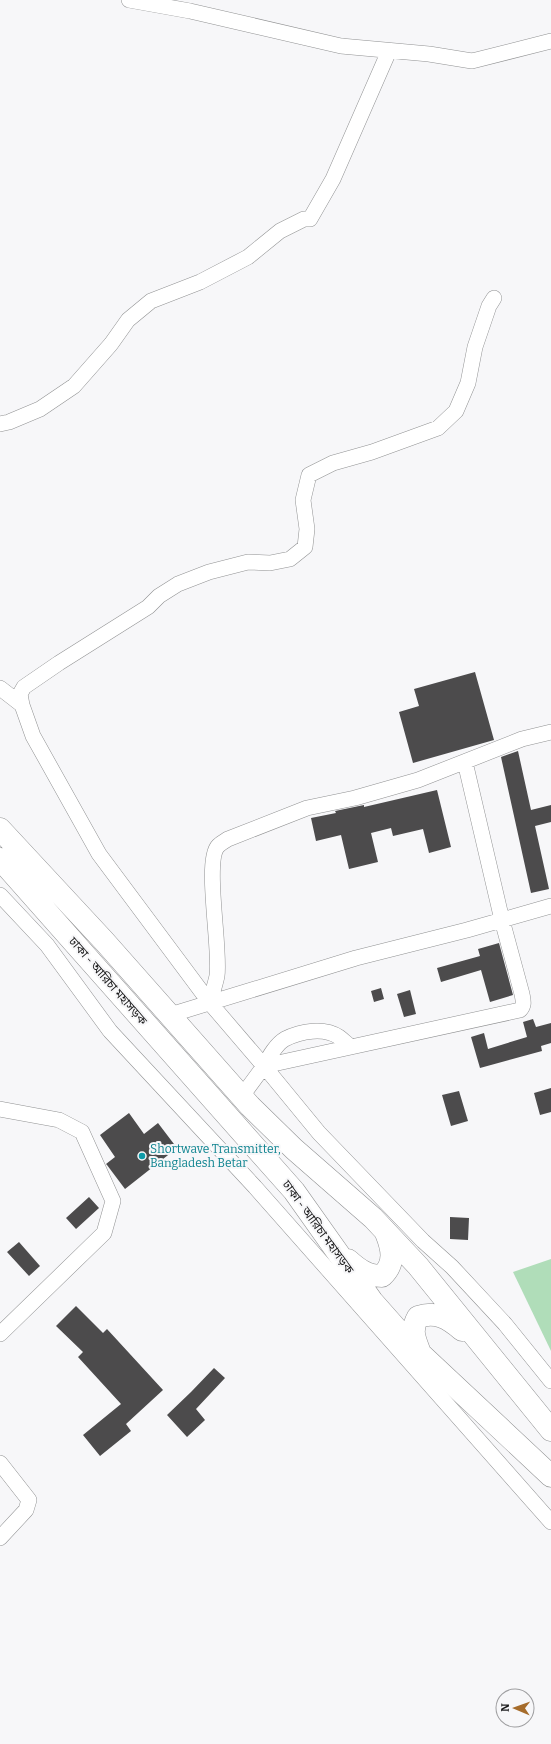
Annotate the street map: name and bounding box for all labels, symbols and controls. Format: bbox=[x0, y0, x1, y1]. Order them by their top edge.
street label: ঢাকা - আরিচা মহাসড়ক bbox=[65, 933, 151, 1028]
place label: Shortwave Transmitter, Bangladesh Betar bbox=[150, 1142, 281, 1170]
marker: Shortwave Transmitter, Bangladesh Betar bbox=[137, 1151, 147, 1161]
street label: ঢাকা - আরিচা মহাসড়ক bbox=[279, 1176, 358, 1277]
north arrow bbox=[495, 1688, 535, 1728]
text: N bbox=[499, 1703, 512, 1712]

